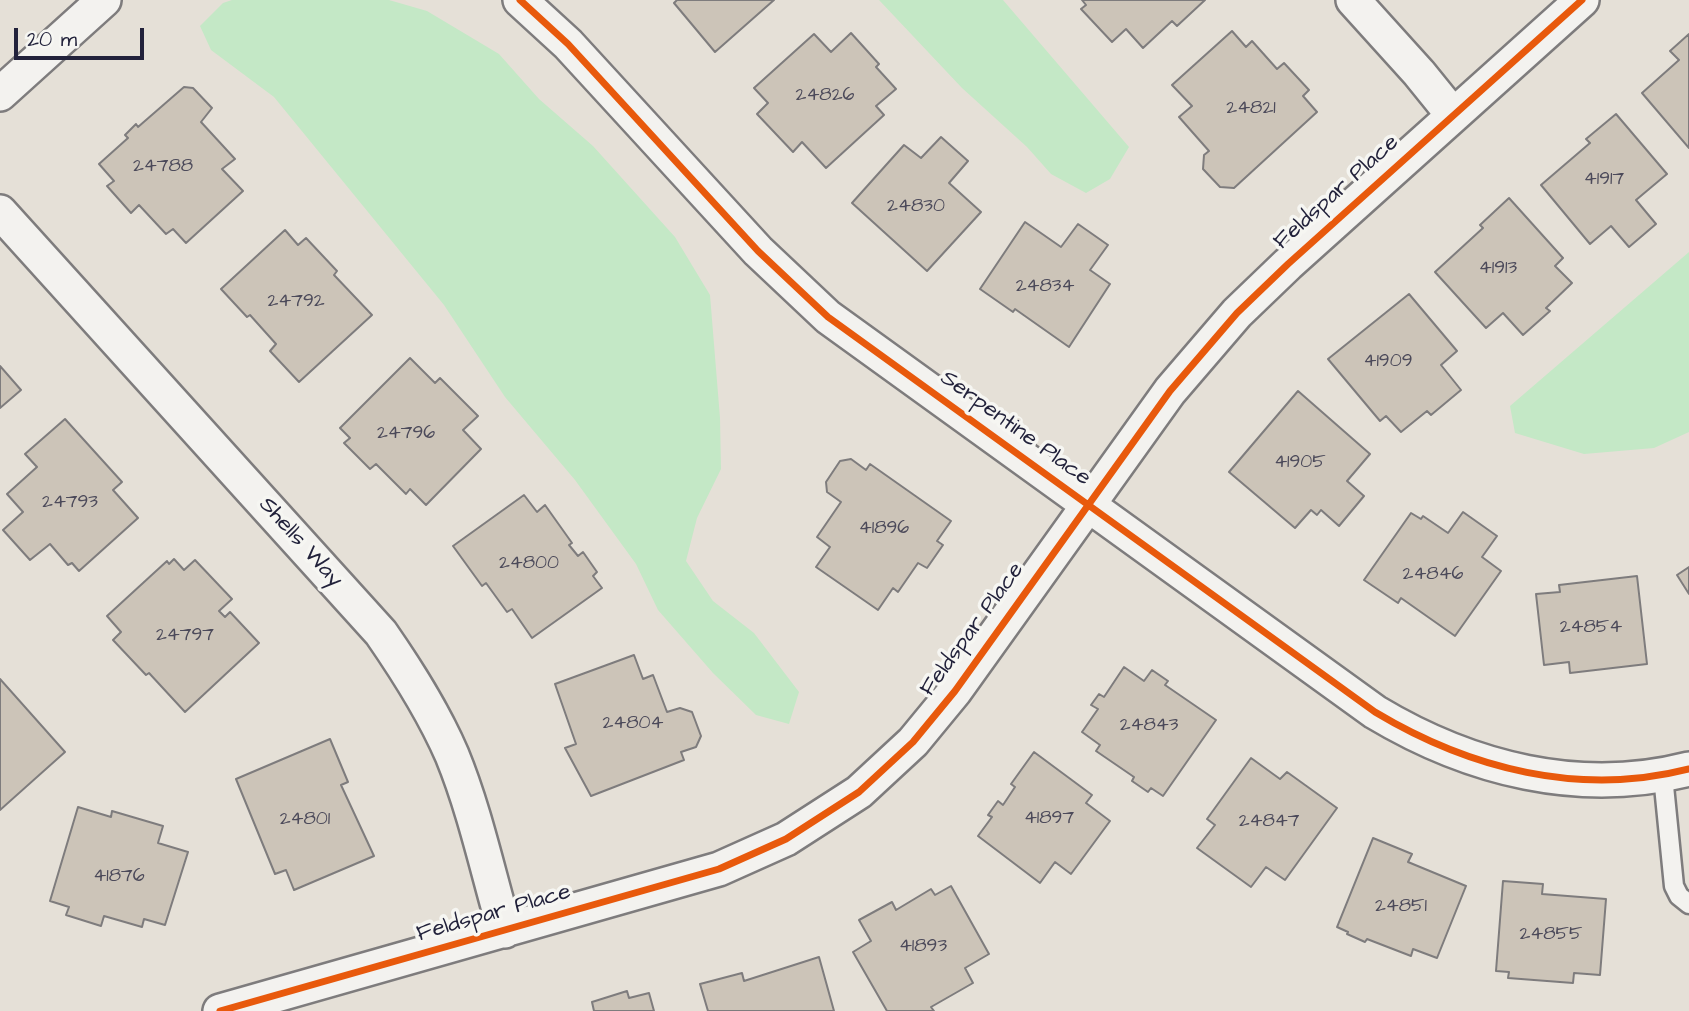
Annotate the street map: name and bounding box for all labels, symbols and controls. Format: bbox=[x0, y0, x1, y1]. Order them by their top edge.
scale bar bbox=[18, 14, 147, 58]
text: 20 m bbox=[27, 25, 77, 54]
house number: 24826 bbox=[796, 85, 854, 107]
house number: 24821 bbox=[1226, 98, 1276, 120]
street label: Feldspar Place bbox=[1269, 130, 1405, 256]
house number: 24788 bbox=[133, 156, 193, 178]
house number: 41917 bbox=[1584, 169, 1624, 191]
house number: 24830 bbox=[887, 196, 945, 218]
house number: 41913 bbox=[1479, 258, 1517, 280]
house number: 24834 bbox=[1016, 276, 1074, 298]
house number: 24792 bbox=[267, 291, 325, 313]
house number: 41909 bbox=[1364, 351, 1412, 373]
street label: Serpentine Place bbox=[934, 365, 1096, 493]
house number: 24796 bbox=[377, 423, 435, 445]
house number: 41905 bbox=[1274, 452, 1326, 474]
house number: 24793 bbox=[42, 492, 98, 514]
street label: Shells Way bbox=[252, 492, 348, 594]
house number: 41896 bbox=[859, 518, 909, 540]
house number: 24800 bbox=[499, 553, 559, 575]
street label: Feldspar Place bbox=[915, 558, 1031, 702]
house number: 24846 bbox=[1403, 564, 1463, 586]
house number: 24854 bbox=[1560, 617, 1622, 639]
house number: 24797 bbox=[156, 625, 214, 647]
house number: 24804 bbox=[602, 713, 664, 735]
house number: 24843 bbox=[1120, 715, 1178, 737]
house number: 41897 bbox=[1024, 808, 1074, 830]
house number: 24801 bbox=[280, 809, 330, 831]
house number: 24847 bbox=[1239, 811, 1299, 833]
house number: 41876 bbox=[93, 866, 145, 888]
street label: Feldspar Place bbox=[414, 879, 574, 949]
house number: 24851 bbox=[1375, 896, 1427, 918]
house number: 24855 bbox=[1519, 924, 1583, 946]
house number: 41893 bbox=[899, 936, 947, 958]

